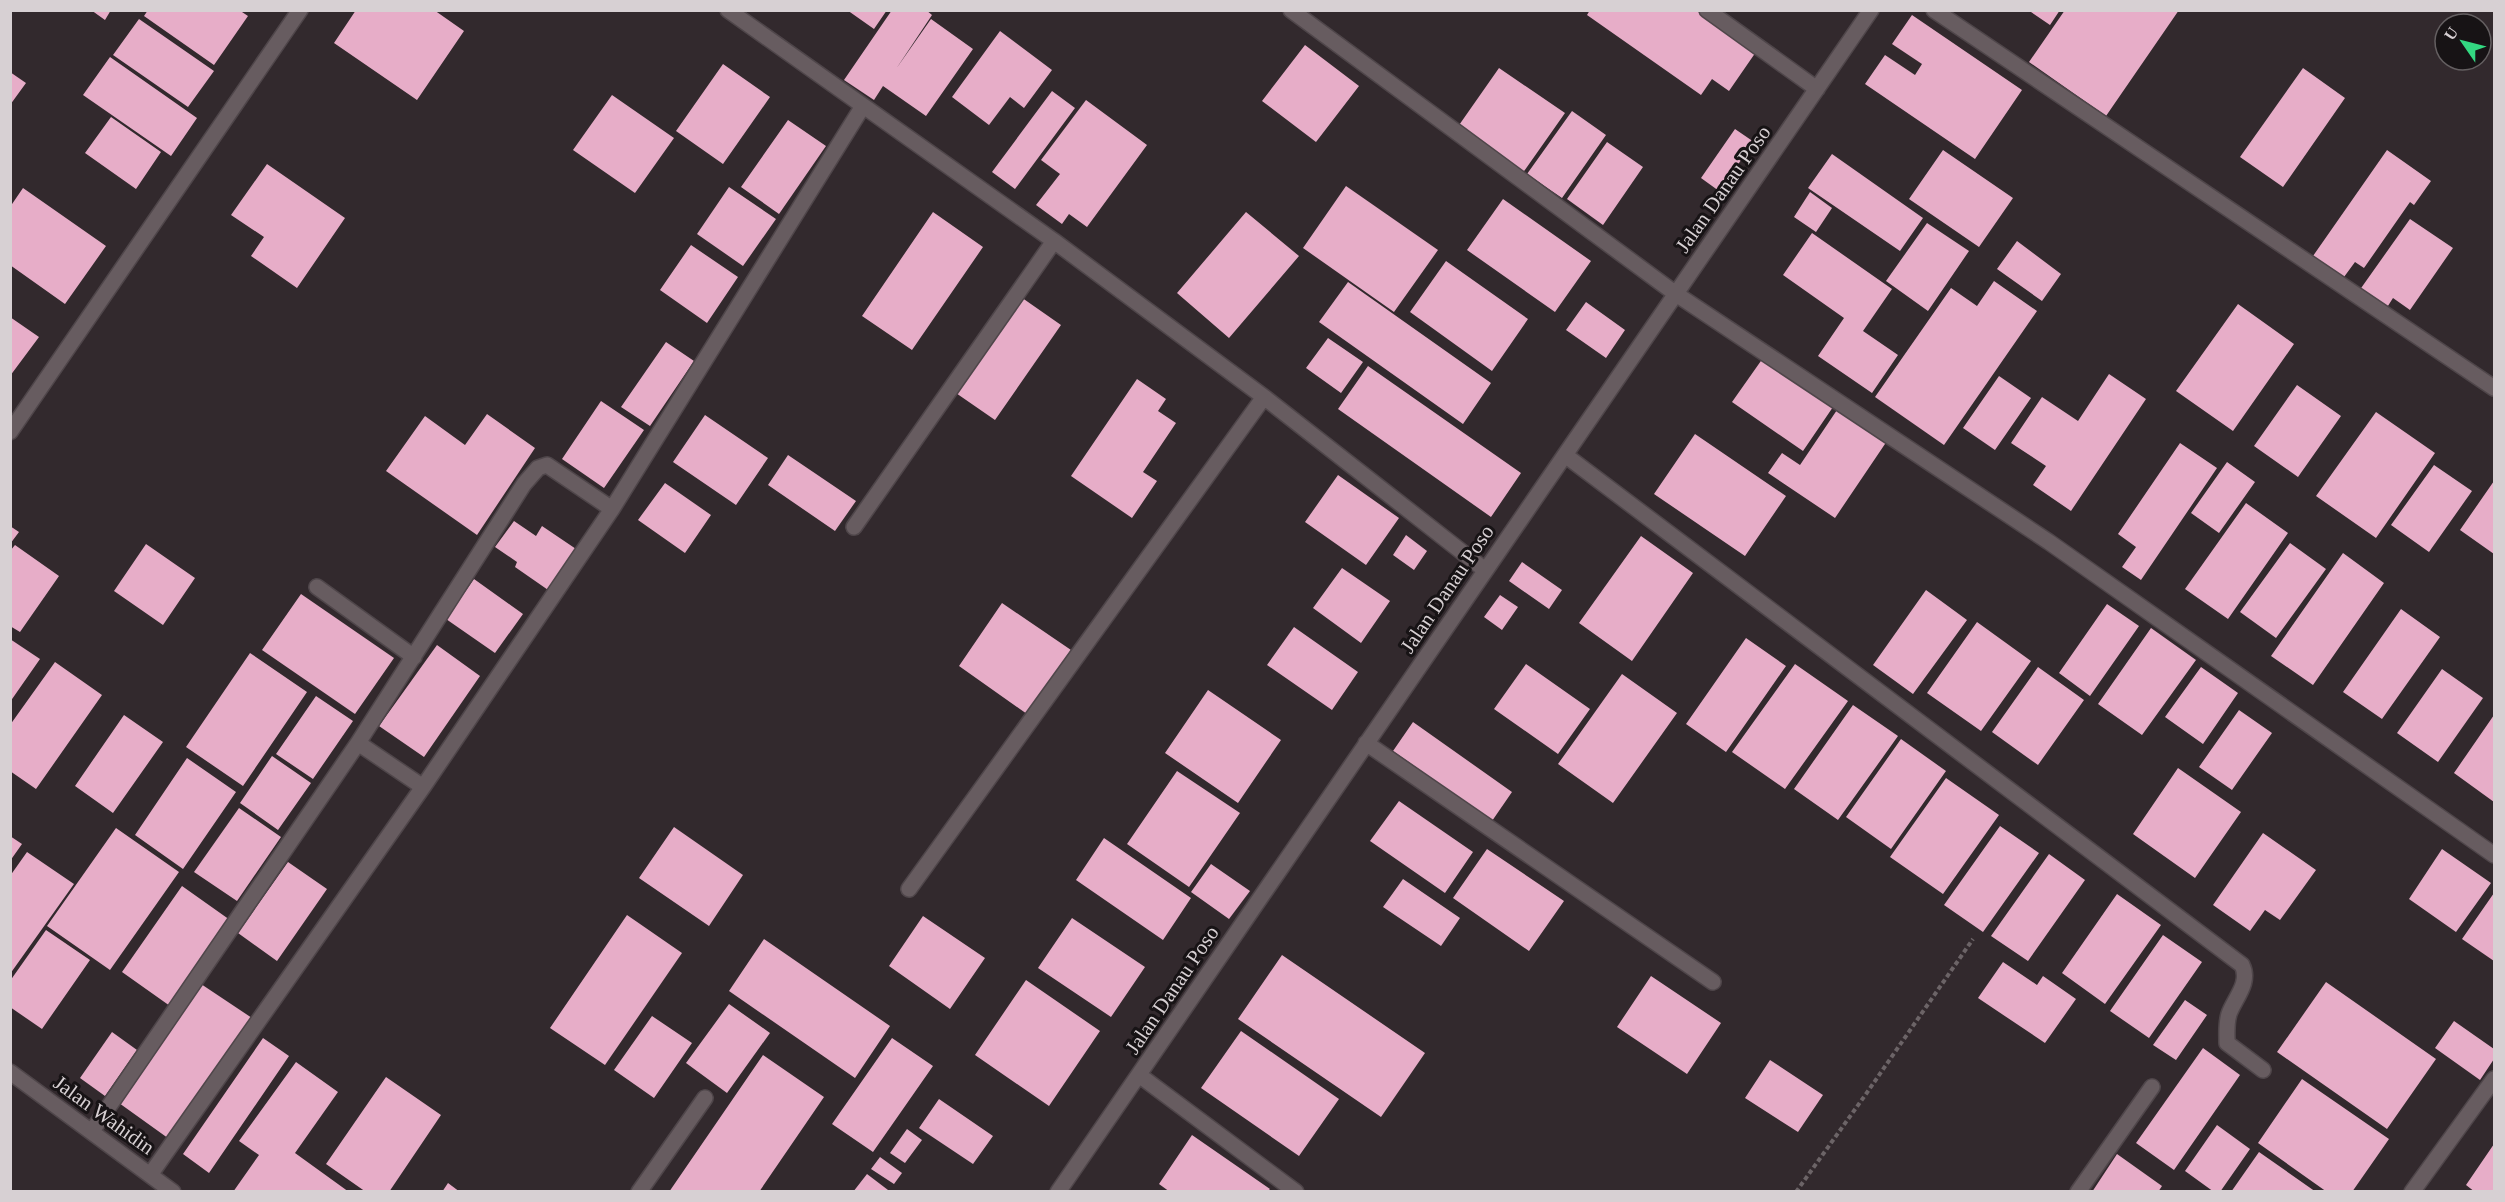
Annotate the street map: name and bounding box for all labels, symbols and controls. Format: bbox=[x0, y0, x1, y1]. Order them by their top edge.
north arrow bbox=[2433, 12, 2493, 72]
text: U bbox=[2441, 24, 2462, 43]
street label: Jalan Danau Poso bbox=[1670, 121, 1776, 257]
street label: Jalan Danau Poso bbox=[1395, 520, 1499, 658]
street label: Jalan Danau Poso bbox=[1120, 921, 1224, 1059]
street label: Jalan Wahidin bbox=[49, 1070, 159, 1160]

